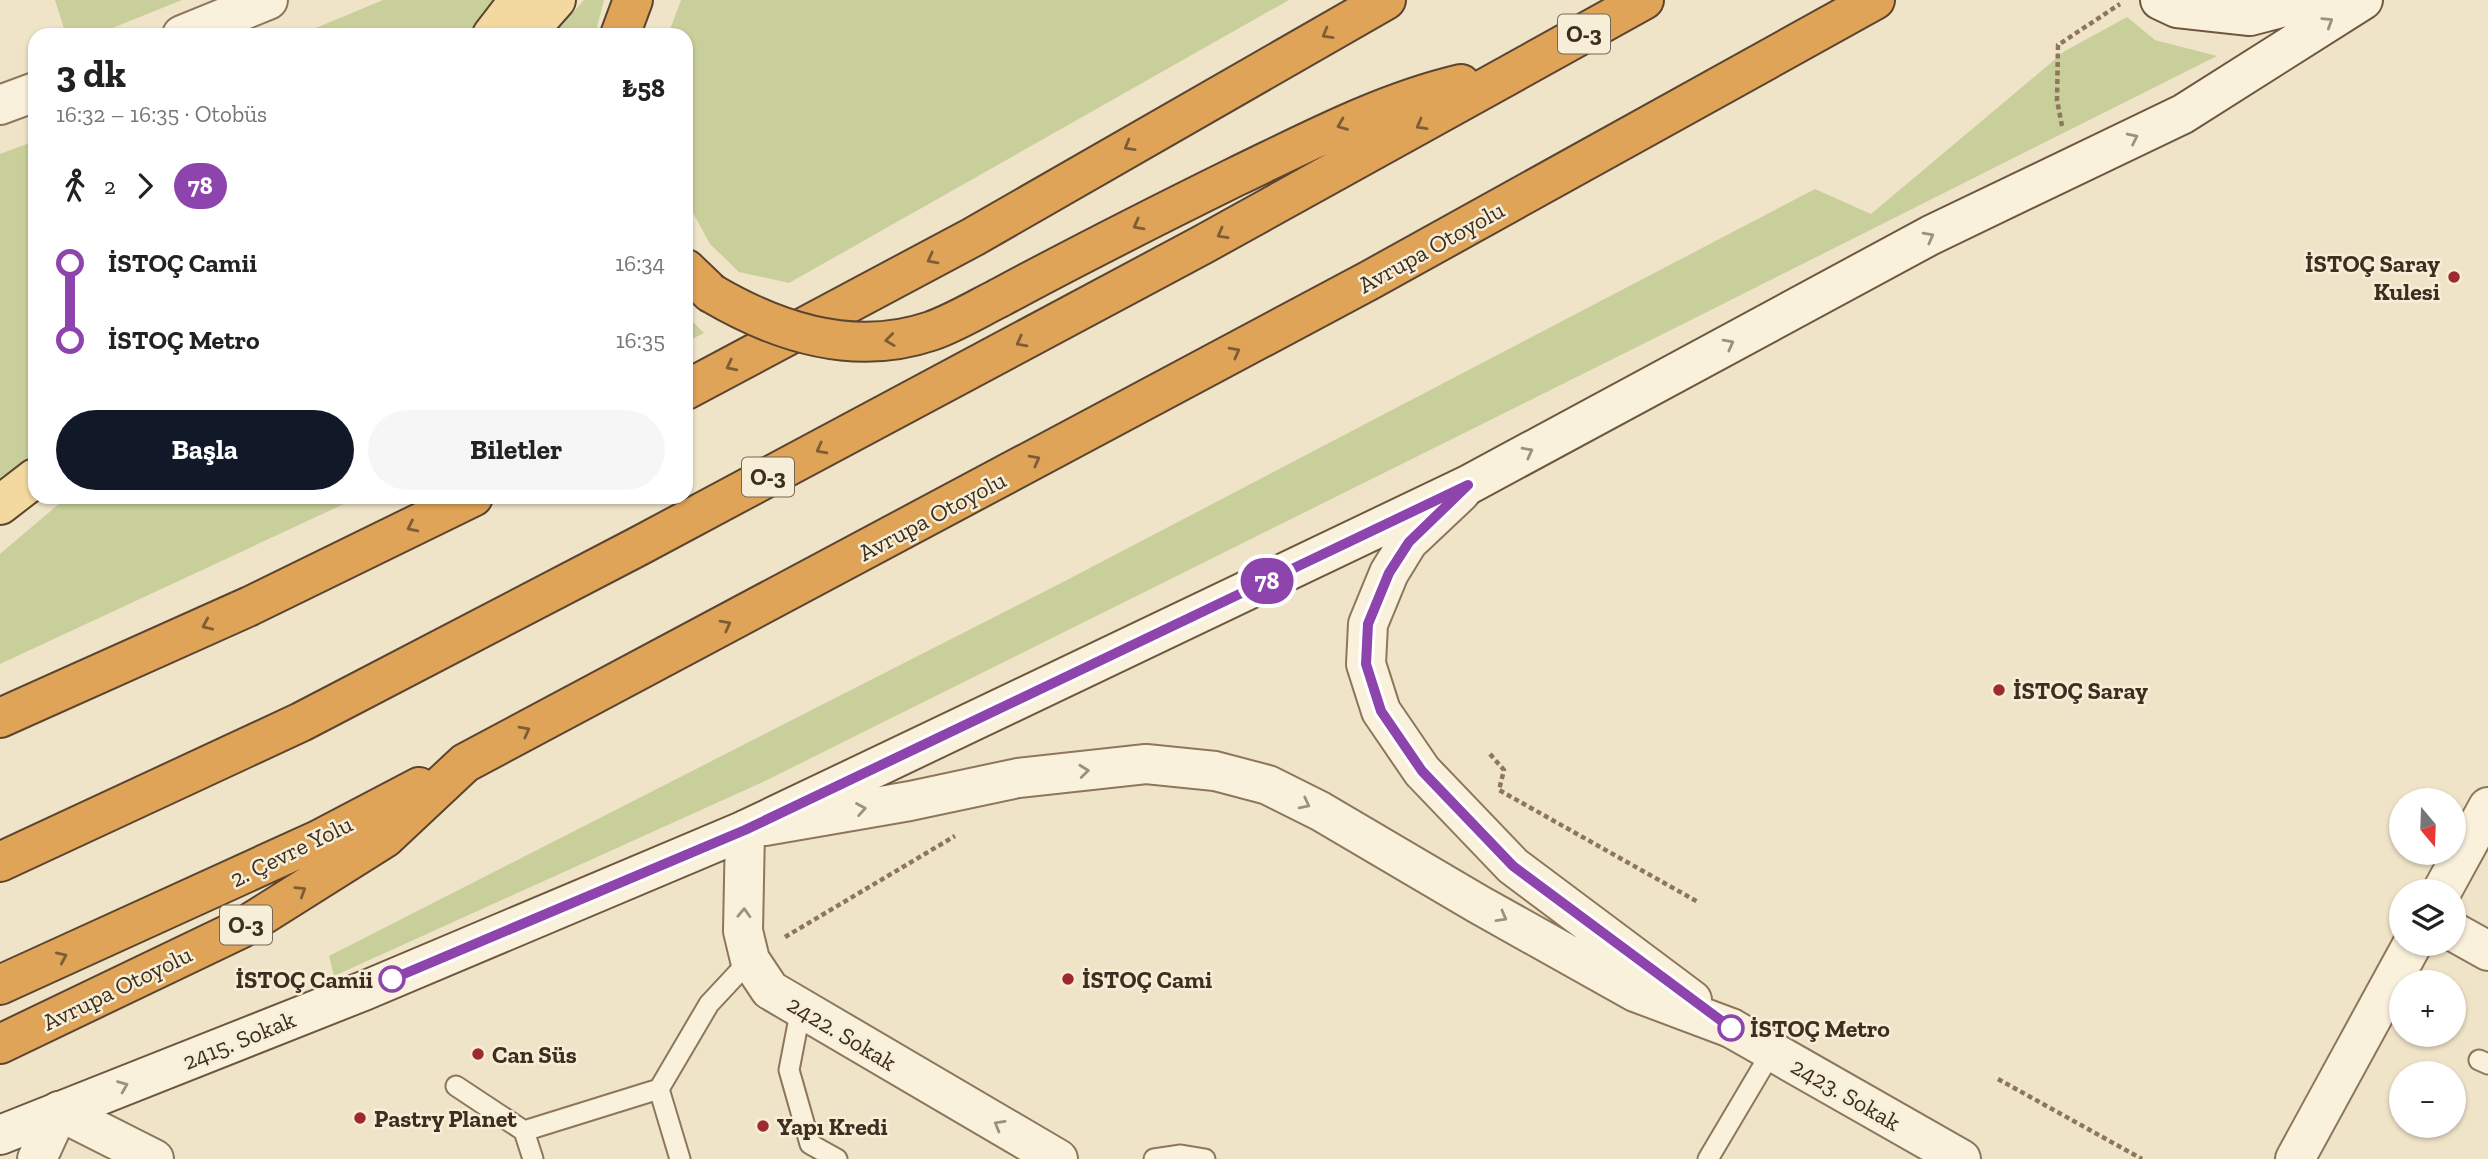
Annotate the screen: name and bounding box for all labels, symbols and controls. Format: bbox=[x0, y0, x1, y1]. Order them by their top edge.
road number: O-3 bbox=[1558, 14, 1610, 54]
one-way arrow bbox=[2321, 17, 2334, 30]
one-way arrow bbox=[1322, 26, 1334, 39]
text: 3 dk bbox=[56, 51, 126, 97]
text: ₺58 bbox=[622, 72, 665, 104]
text: 16:32 – 16:35 · Otobüs bbox=[56, 100, 267, 128]
one-way arrow bbox=[1416, 116, 1428, 130]
one-way arrow bbox=[1337, 117, 1349, 131]
one-way arrow bbox=[2126, 132, 2138, 146]
one-way arrow bbox=[1124, 138, 1137, 151]
icon: walk bbox=[56, 167, 94, 205]
icon: forward bbox=[126, 167, 164, 205]
text: 78 bbox=[188, 171, 213, 200]
text: 2 bbox=[104, 172, 116, 200]
street label: Avrupa Otoyolu bbox=[1353, 195, 1510, 299]
one-way arrow bbox=[1132, 216, 1145, 230]
one-way arrow bbox=[1216, 226, 1229, 239]
one-way arrow bbox=[1922, 231, 1934, 245]
text: İSTOÇ Camii bbox=[108, 247, 257, 279]
text: 16:34 bbox=[615, 249, 665, 277]
place label: İSTOÇ Saray Kulesi bbox=[2305, 249, 2440, 306]
one-way arrow bbox=[926, 251, 939, 264]
marker: İSTOÇ Saray Kulesi bbox=[2446, 269, 2462, 285]
text: İSTOÇ Metro bbox=[108, 324, 260, 356]
text: 16:35 bbox=[616, 326, 665, 354]
one-way arrow bbox=[884, 332, 896, 347]
one-way arrow bbox=[1016, 334, 1029, 347]
one-way arrow bbox=[1721, 339, 1734, 353]
one-way arrow bbox=[1228, 347, 1241, 361]
one-way arrow bbox=[726, 358, 738, 372]
button: Başla bbox=[56, 410, 354, 490]
button: Biletler bbox=[368, 410, 665, 490]
one-way arrow bbox=[816, 441, 828, 455]
one-way arrow bbox=[1521, 447, 1534, 461]
one-way arrow bbox=[1028, 455, 1040, 468]
road number: O-3 bbox=[742, 457, 794, 496]
street label: Avrupa Otoyolu bbox=[853, 465, 1011, 567]
one-way arrow bbox=[407, 519, 419, 533]
line badge: 78 bbox=[1236, 558, 1298, 604]
text: 78 bbox=[1255, 566, 1279, 595]
one-way arrow bbox=[202, 617, 214, 631]
one-way arrow bbox=[719, 619, 731, 633]
place label: İSTOÇ Saray bbox=[2013, 676, 2148, 705]
marker: İSTOÇ Saray bbox=[1991, 682, 2007, 698]
one-way arrow bbox=[518, 726, 530, 739]
one-way arrow bbox=[1079, 763, 1090, 778]
north arrow bbox=[2389, 788, 2466, 864]
map controls bbox=[2389, 788, 2466, 1138]
one-way arrow bbox=[1298, 795, 1310, 809]
one-way arrow bbox=[854, 803, 866, 818]
street label: 2. Çevre Yolu bbox=[225, 809, 357, 893]
button: layers bbox=[2389, 879, 2466, 956]
one-way arrow bbox=[293, 886, 306, 899]
road number: O-3 bbox=[220, 906, 272, 944]
one-way arrow bbox=[736, 907, 751, 918]
one-way arrow bbox=[1495, 909, 1507, 922]
street label: Avrupa Otoyolu bbox=[37, 939, 197, 1037]
one-way arrow bbox=[55, 951, 68, 965]
place label: İSTOÇ Camii bbox=[236, 965, 373, 994]
place label: İSTOÇ Cami bbox=[1082, 965, 1212, 994]
marker: İSTOÇ Camii bbox=[379, 966, 405, 992]
button: + bbox=[2389, 970, 2466, 1047]
marker: İSTOÇ Cami bbox=[1060, 971, 1076, 987]
street label: 2422. Sokak bbox=[782, 989, 902, 1077]
street label: 2415. Sokak bbox=[178, 1004, 300, 1076]
place label: İSTOÇ Metro bbox=[1750, 1014, 1890, 1043]
marker: İSTOÇ Metro bbox=[1718, 1015, 1744, 1041]
place label: Can Süs bbox=[492, 1040, 577, 1069]
marker: Can Süs bbox=[470, 1046, 486, 1062]
street label: 2423. Sokak bbox=[1786, 1051, 1906, 1137]
button: − bbox=[2389, 1061, 2466, 1138]
one-way arrow bbox=[116, 1081, 128, 1095]
place label: Pastry Planet bbox=[374, 1104, 517, 1133]
marker: Pastry Planet bbox=[352, 1110, 368, 1126]
place label: Yapı Kredi bbox=[777, 1112, 888, 1141]
marker: Yapı Kredi bbox=[755, 1118, 771, 1134]
one-way arrow bbox=[994, 1120, 1007, 1133]

